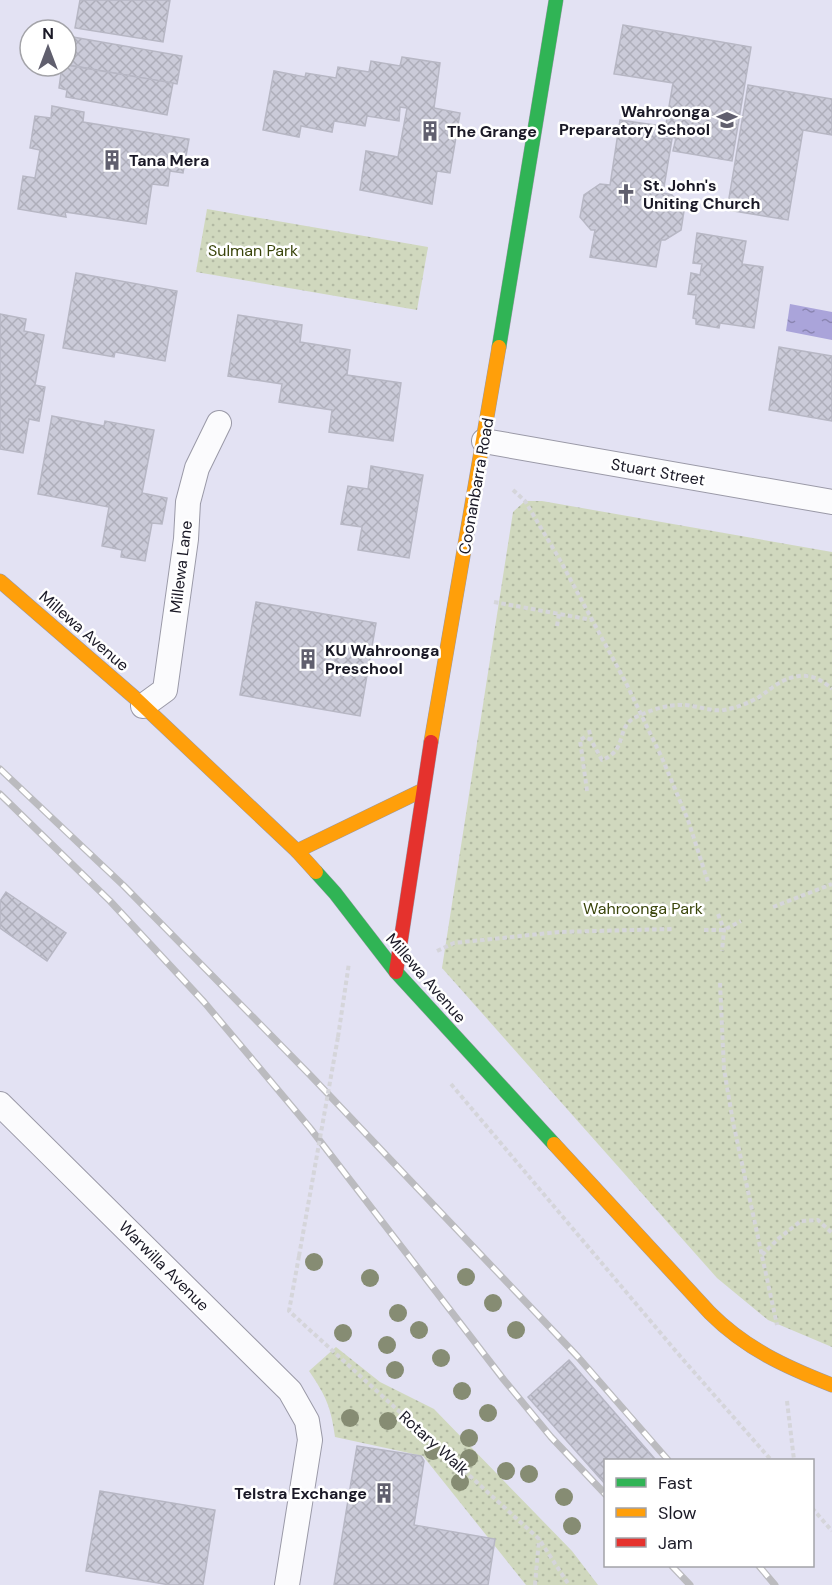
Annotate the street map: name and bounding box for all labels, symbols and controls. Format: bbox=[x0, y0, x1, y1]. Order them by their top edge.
north arrow bbox=[18, 18, 78, 78]
text: N bbox=[42, 23, 54, 44]
place label: Wahroonga Preparatory School bbox=[559, 101, 710, 140]
school or university icon: Wahroonga Preparatory School bbox=[715, 108, 739, 132]
building icon: The Grange bbox=[418, 119, 442, 143]
place label: The Grange bbox=[447, 121, 537, 142]
building icon: Tana Mera bbox=[100, 148, 124, 172]
place label: Tana Mera bbox=[129, 150, 209, 171]
place label: St. John's Uniting Church bbox=[643, 175, 760, 214]
church icon: St. John's Uniting Church bbox=[614, 182, 638, 206]
park label: Sulman Park bbox=[208, 240, 298, 261]
street label: Coonanbarra Road bbox=[454, 416, 498, 556]
street label: Stuart Street bbox=[609, 453, 707, 491]
street label: Millewa Lane bbox=[165, 519, 197, 615]
street label: Millewa Avenue bbox=[35, 586, 133, 676]
place label: KU Wahroonga Preschool bbox=[325, 640, 440, 679]
building icon: KU Wahroonga Preschool bbox=[296, 647, 320, 671]
park label: Wahroonga Park bbox=[583, 898, 703, 919]
street label: Millewa Avenue bbox=[381, 929, 471, 1027]
street label: Warwilla Avenue bbox=[114, 1216, 214, 1316]
street label: Rotary Walk bbox=[395, 1406, 473, 1480]
legend bbox=[604, 1459, 814, 1567]
text: Fast bbox=[658, 1471, 693, 1495]
building icon: Telstra Exchange bbox=[372, 1481, 396, 1505]
place label: Telstra Exchange bbox=[234, 1483, 367, 1504]
text: Slow bbox=[658, 1501, 697, 1525]
text: Jam bbox=[658, 1531, 693, 1555]

